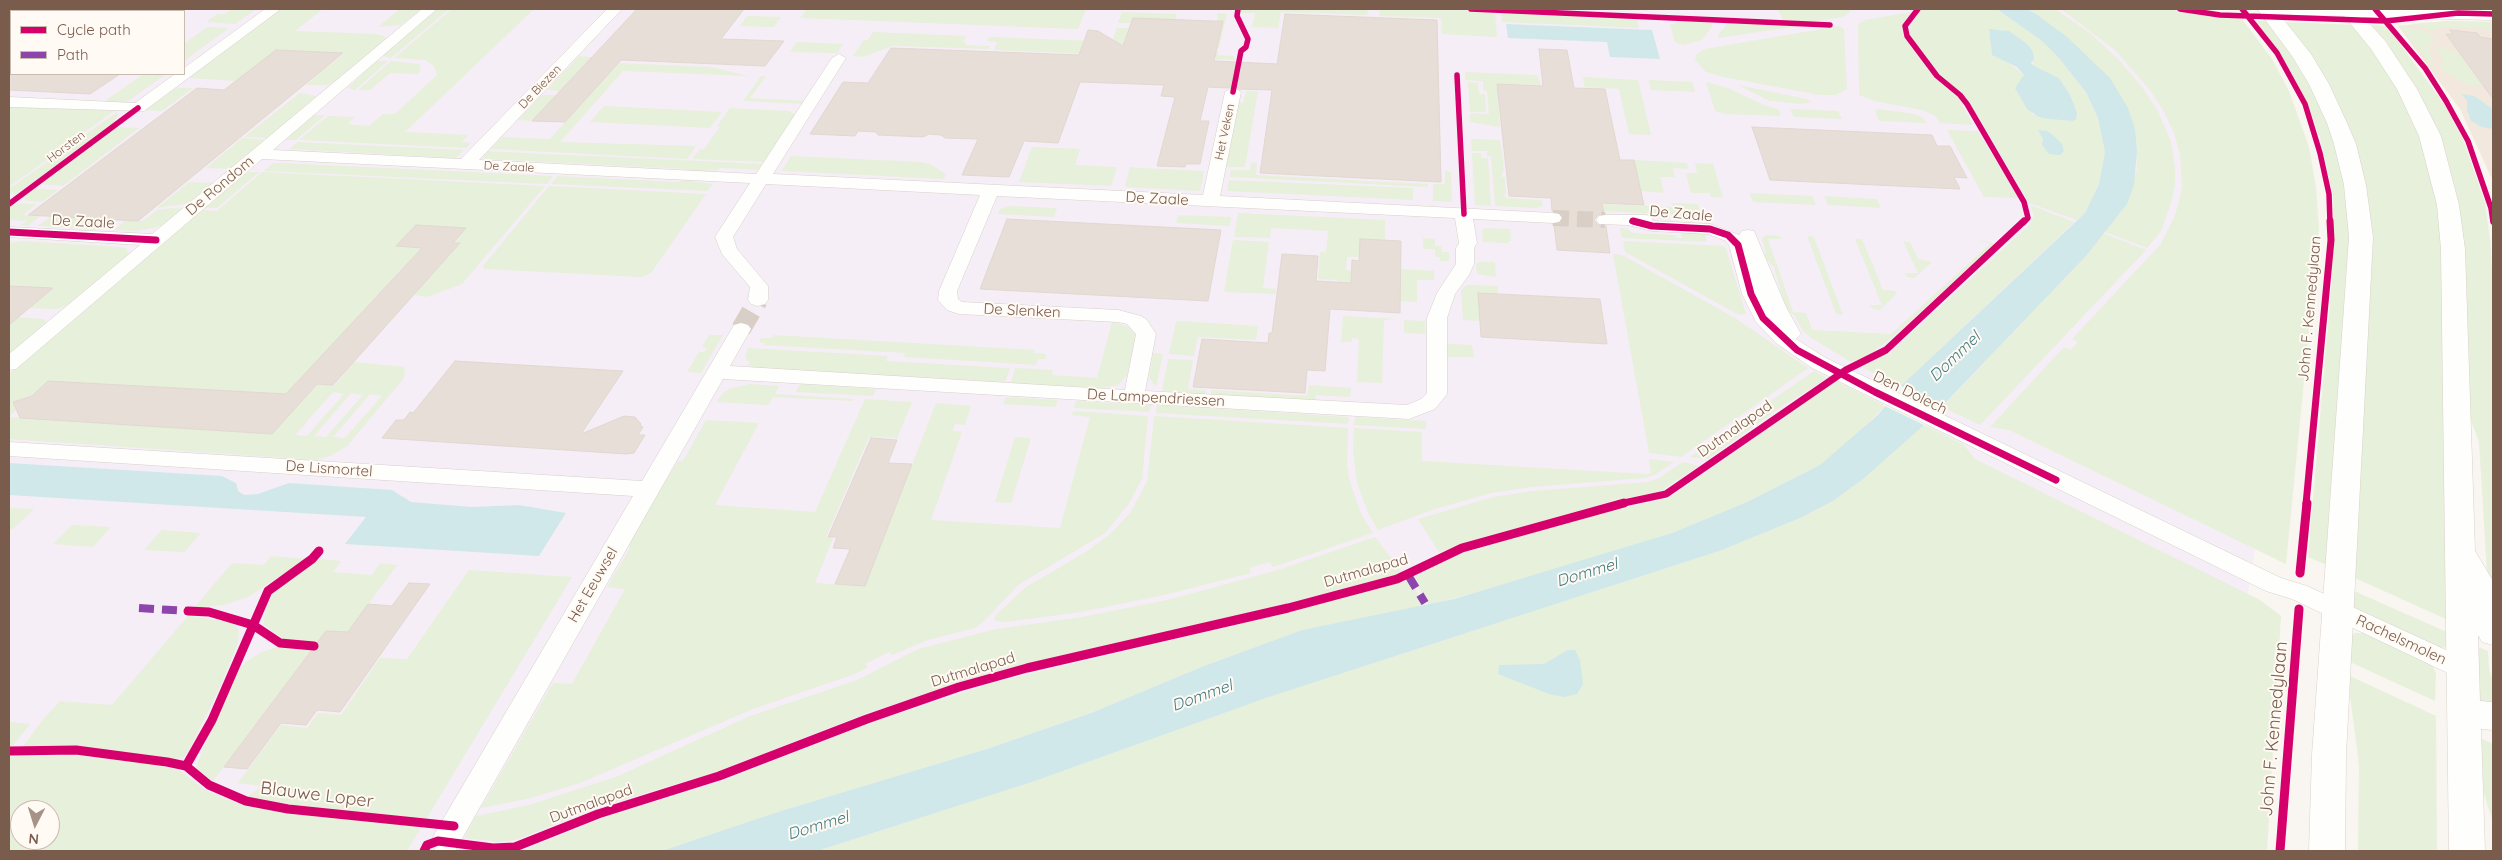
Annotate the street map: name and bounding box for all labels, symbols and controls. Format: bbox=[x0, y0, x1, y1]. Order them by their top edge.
legend bbox=[10, 10, 185, 75]
text: Cycle path bbox=[57, 20, 131, 39]
text: Path bbox=[57, 45, 89, 64]
street label: De Biezen bbox=[516, 62, 564, 112]
street label: Het Veken bbox=[1212, 103, 1238, 161]
street label: Horsten bbox=[44, 128, 88, 166]
street label: De Rondom bbox=[182, 152, 258, 220]
street label: De Zaale bbox=[483, 158, 535, 176]
street label: De Zaale bbox=[1125, 188, 1189, 210]
street label: De Zaale bbox=[1649, 202, 1713, 226]
street label: De Zaale bbox=[51, 211, 115, 233]
street label: John F. Kennedylaan bbox=[2295, 235, 2325, 383]
street label: De Slenken bbox=[983, 300, 1061, 322]
water label: Dommel bbox=[1926, 328, 1984, 386]
street label: Den Dolech bbox=[1870, 367, 1950, 419]
street label: De Lampendriessen bbox=[1087, 385, 1225, 411]
street label: Dutmalapad bbox=[1694, 397, 1776, 461]
street label: De Lismortel bbox=[285, 457, 373, 481]
street label: Het Eeuwsel bbox=[564, 544, 622, 626]
street label: Dutmalapad bbox=[1322, 550, 1410, 592]
water label: Dommel bbox=[1554, 555, 1620, 591]
street label: Rachelsmolen bbox=[2353, 611, 2449, 669]
street label: John F. Kennedylaan bbox=[2256, 641, 2292, 817]
street label: Dutmalapad bbox=[929, 649, 1017, 691]
water label: Dommel bbox=[1169, 676, 1235, 716]
street label: Blauwe Loper bbox=[259, 777, 375, 813]
street label: Dutmalapad bbox=[547, 781, 635, 827]
north arrow bbox=[10, 800, 60, 850]
water label: Dommel bbox=[785, 808, 851, 844]
text: N bbox=[28, 830, 40, 848]

